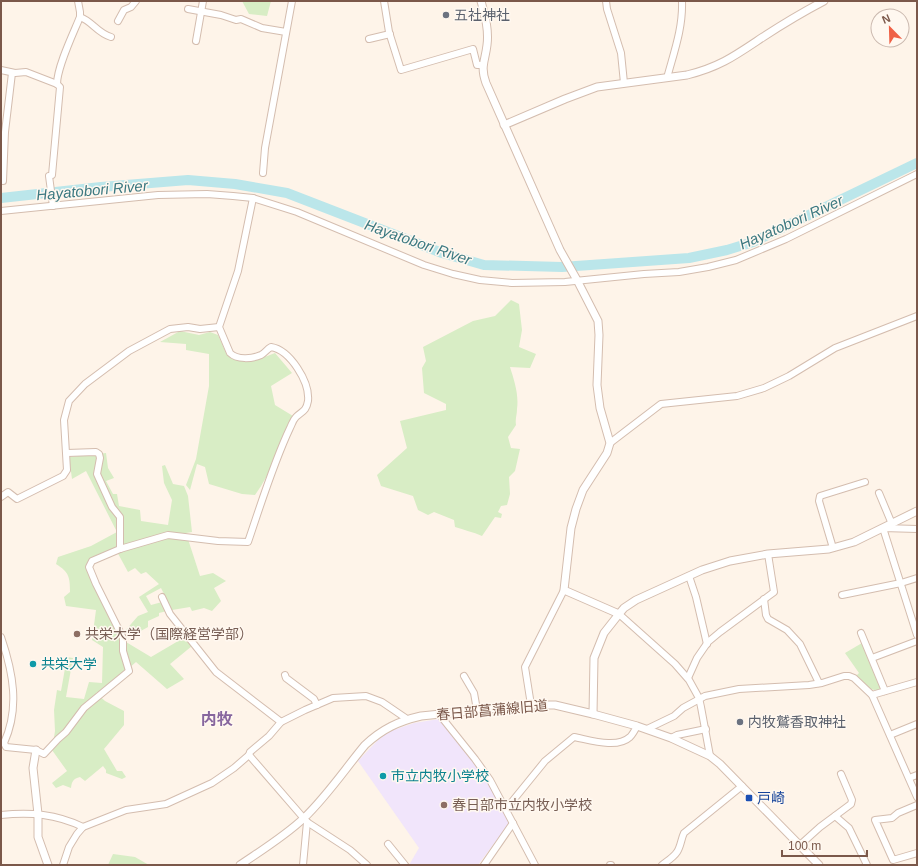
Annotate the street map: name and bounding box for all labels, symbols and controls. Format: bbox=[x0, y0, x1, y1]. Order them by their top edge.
place label: 五社神社 bbox=[454, 7, 510, 23]
north arrow bbox=[870, 8, 910, 48]
marker: 五社神社 bbox=[441, 10, 451, 20]
text: N bbox=[880, 12, 892, 26]
water label: Hayatobori River bbox=[36, 177, 149, 203]
water label: Hayatobori River bbox=[737, 191, 846, 252]
water label: Hayatobori River bbox=[362, 216, 475, 269]
place label: 共栄大学（国際経営学部） bbox=[85, 626, 253, 642]
marker: 共栄大学（国際経営学部） bbox=[72, 629, 82, 639]
place label: 共栄大学 bbox=[41, 656, 97, 672]
marker: 共栄大学 bbox=[28, 659, 38, 669]
street label: 春日部菖蒲線旧道 bbox=[436, 697, 548, 723]
district label: 内牧 bbox=[201, 711, 233, 728]
place label: 内牧鷲香取神社 bbox=[748, 714, 846, 730]
marker: 内牧鷲香取神社 bbox=[735, 717, 745, 727]
place label: 市立内牧小学校 bbox=[391, 768, 489, 784]
marker: 市立内牧小学校 bbox=[378, 771, 388, 781]
place label: 戸崎 bbox=[757, 790, 785, 806]
marker: 戸崎 bbox=[744, 793, 754, 803]
place label: 春日部市立内牧小学校 bbox=[452, 797, 592, 813]
marker: 春日部市立内牧小学校 bbox=[439, 800, 449, 810]
scale bar bbox=[782, 832, 867, 858]
text: 100 m bbox=[788, 839, 821, 853]

